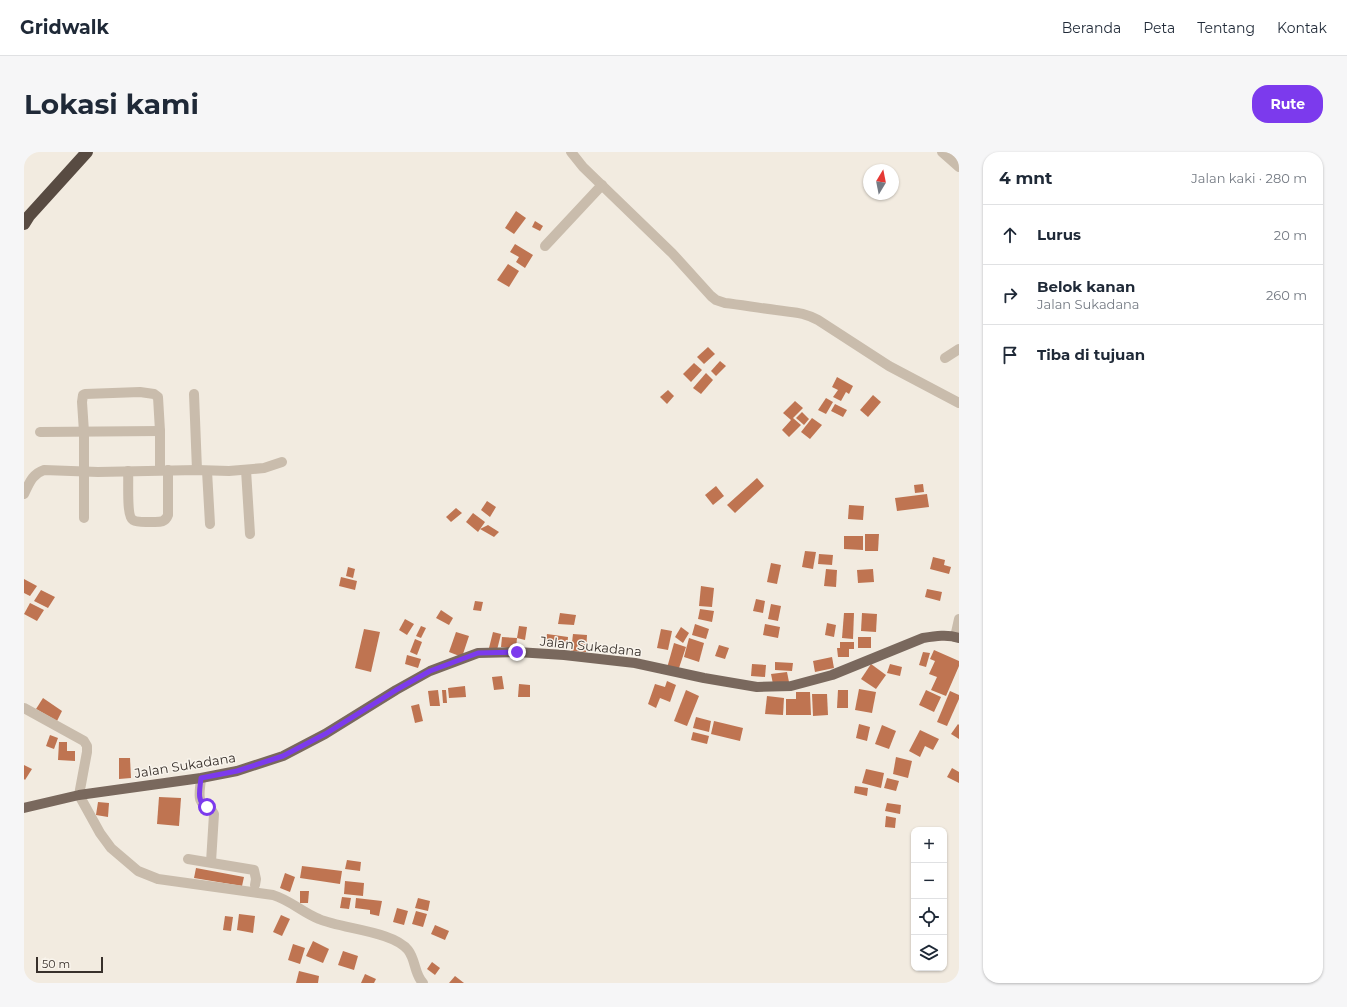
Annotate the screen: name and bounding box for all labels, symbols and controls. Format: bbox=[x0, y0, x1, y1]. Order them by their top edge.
text: Gridwalk bbox=[20, 16, 109, 39]
text: Beranda bbox=[1062, 19, 1121, 37]
text: Peta bbox=[1143, 19, 1175, 37]
text: Tentang bbox=[1197, 19, 1255, 37]
text: Kontak bbox=[1277, 19, 1327, 37]
button: Rute bbox=[1252, 85, 1323, 123]
text: Lokasi kami bbox=[24, 87, 199, 121]
north arrow bbox=[863, 164, 899, 200]
text: 4 mnt bbox=[999, 168, 1053, 188]
text: Jalan kaki · 280 m bbox=[1191, 170, 1307, 186]
icon: ahead bbox=[999, 224, 1021, 246]
text: Lurus bbox=[1037, 225, 1081, 244]
text: 20 m bbox=[1274, 227, 1307, 243]
text: Belok kanan bbox=[1037, 277, 1135, 296]
icon: right bbox=[999, 284, 1021, 306]
text: 260 m bbox=[1266, 287, 1307, 303]
text: Jalan Sukadana bbox=[1037, 296, 1140, 312]
icon: arrive bbox=[999, 344, 1021, 366]
text: Tiba di tujuan bbox=[1037, 345, 1145, 364]
street label: Jalan Sukadana bbox=[538, 633, 643, 659]
route end bbox=[508, 643, 526, 661]
street label: Jalan Sukadana bbox=[132, 749, 237, 781]
route start bbox=[198, 798, 216, 816]
map controls bbox=[911, 827, 947, 971]
button: + bbox=[911, 827, 947, 863]
button: − bbox=[911, 863, 947, 899]
button: locate bbox=[911, 899, 947, 935]
button: layers bbox=[911, 935, 947, 971]
scale bar bbox=[36, 955, 103, 974]
text: 50 m bbox=[42, 957, 70, 971]

